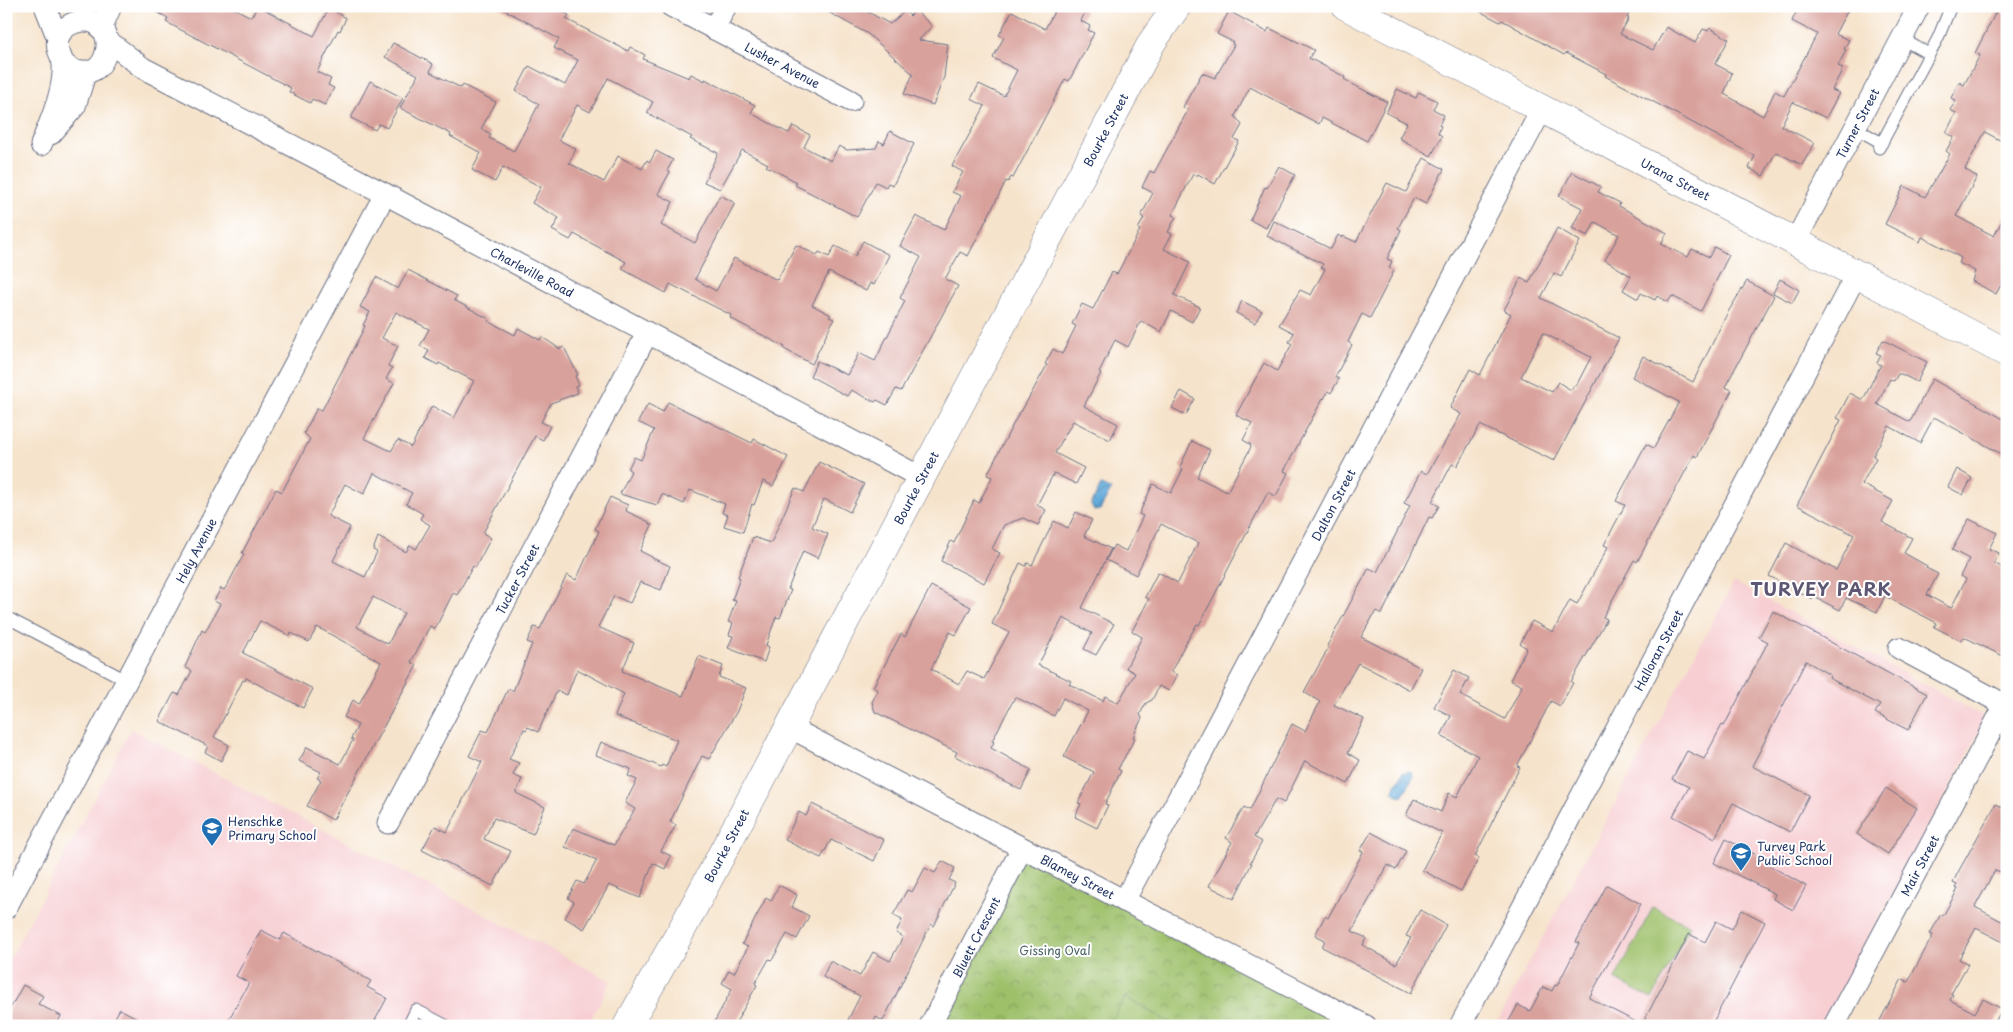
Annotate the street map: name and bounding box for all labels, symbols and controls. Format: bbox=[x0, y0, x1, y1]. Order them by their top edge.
street label: Lusher Avenue bbox=[742, 38, 824, 92]
street label: Turner Street bbox=[1831, 85, 1883, 162]
street label: Bourke Street bbox=[1079, 90, 1132, 170]
street label: Urana Street bbox=[1637, 153, 1713, 205]
street label: Charleville Road bbox=[487, 242, 577, 301]
street label: Bourke Street bbox=[889, 448, 943, 528]
street label: Dalton Street bbox=[1307, 466, 1360, 544]
street label: Hely Avenue bbox=[171, 514, 221, 586]
street label: Tucker Street bbox=[491, 540, 543, 618]
district label: TURVEY PARK bbox=[1750, 575, 1892, 602]
street label: Halloran Street bbox=[1629, 606, 1687, 694]
street label: Bourke Street bbox=[699, 806, 753, 885]
place label: Henschke Primary School bbox=[228, 812, 316, 844]
school or university icon: Henschke Primary School bbox=[200, 816, 224, 847]
street label: Mair Street bbox=[1896, 832, 1943, 899]
place label: Turvey Park Public School bbox=[1757, 837, 1832, 869]
school or university icon: Turvey Park Public School bbox=[1729, 841, 1753, 872]
street label: Blamey Street bbox=[1037, 850, 1118, 903]
street label: Bluett Crescent bbox=[947, 893, 1004, 981]
park label: Gissing Oval bbox=[1019, 941, 1091, 959]

